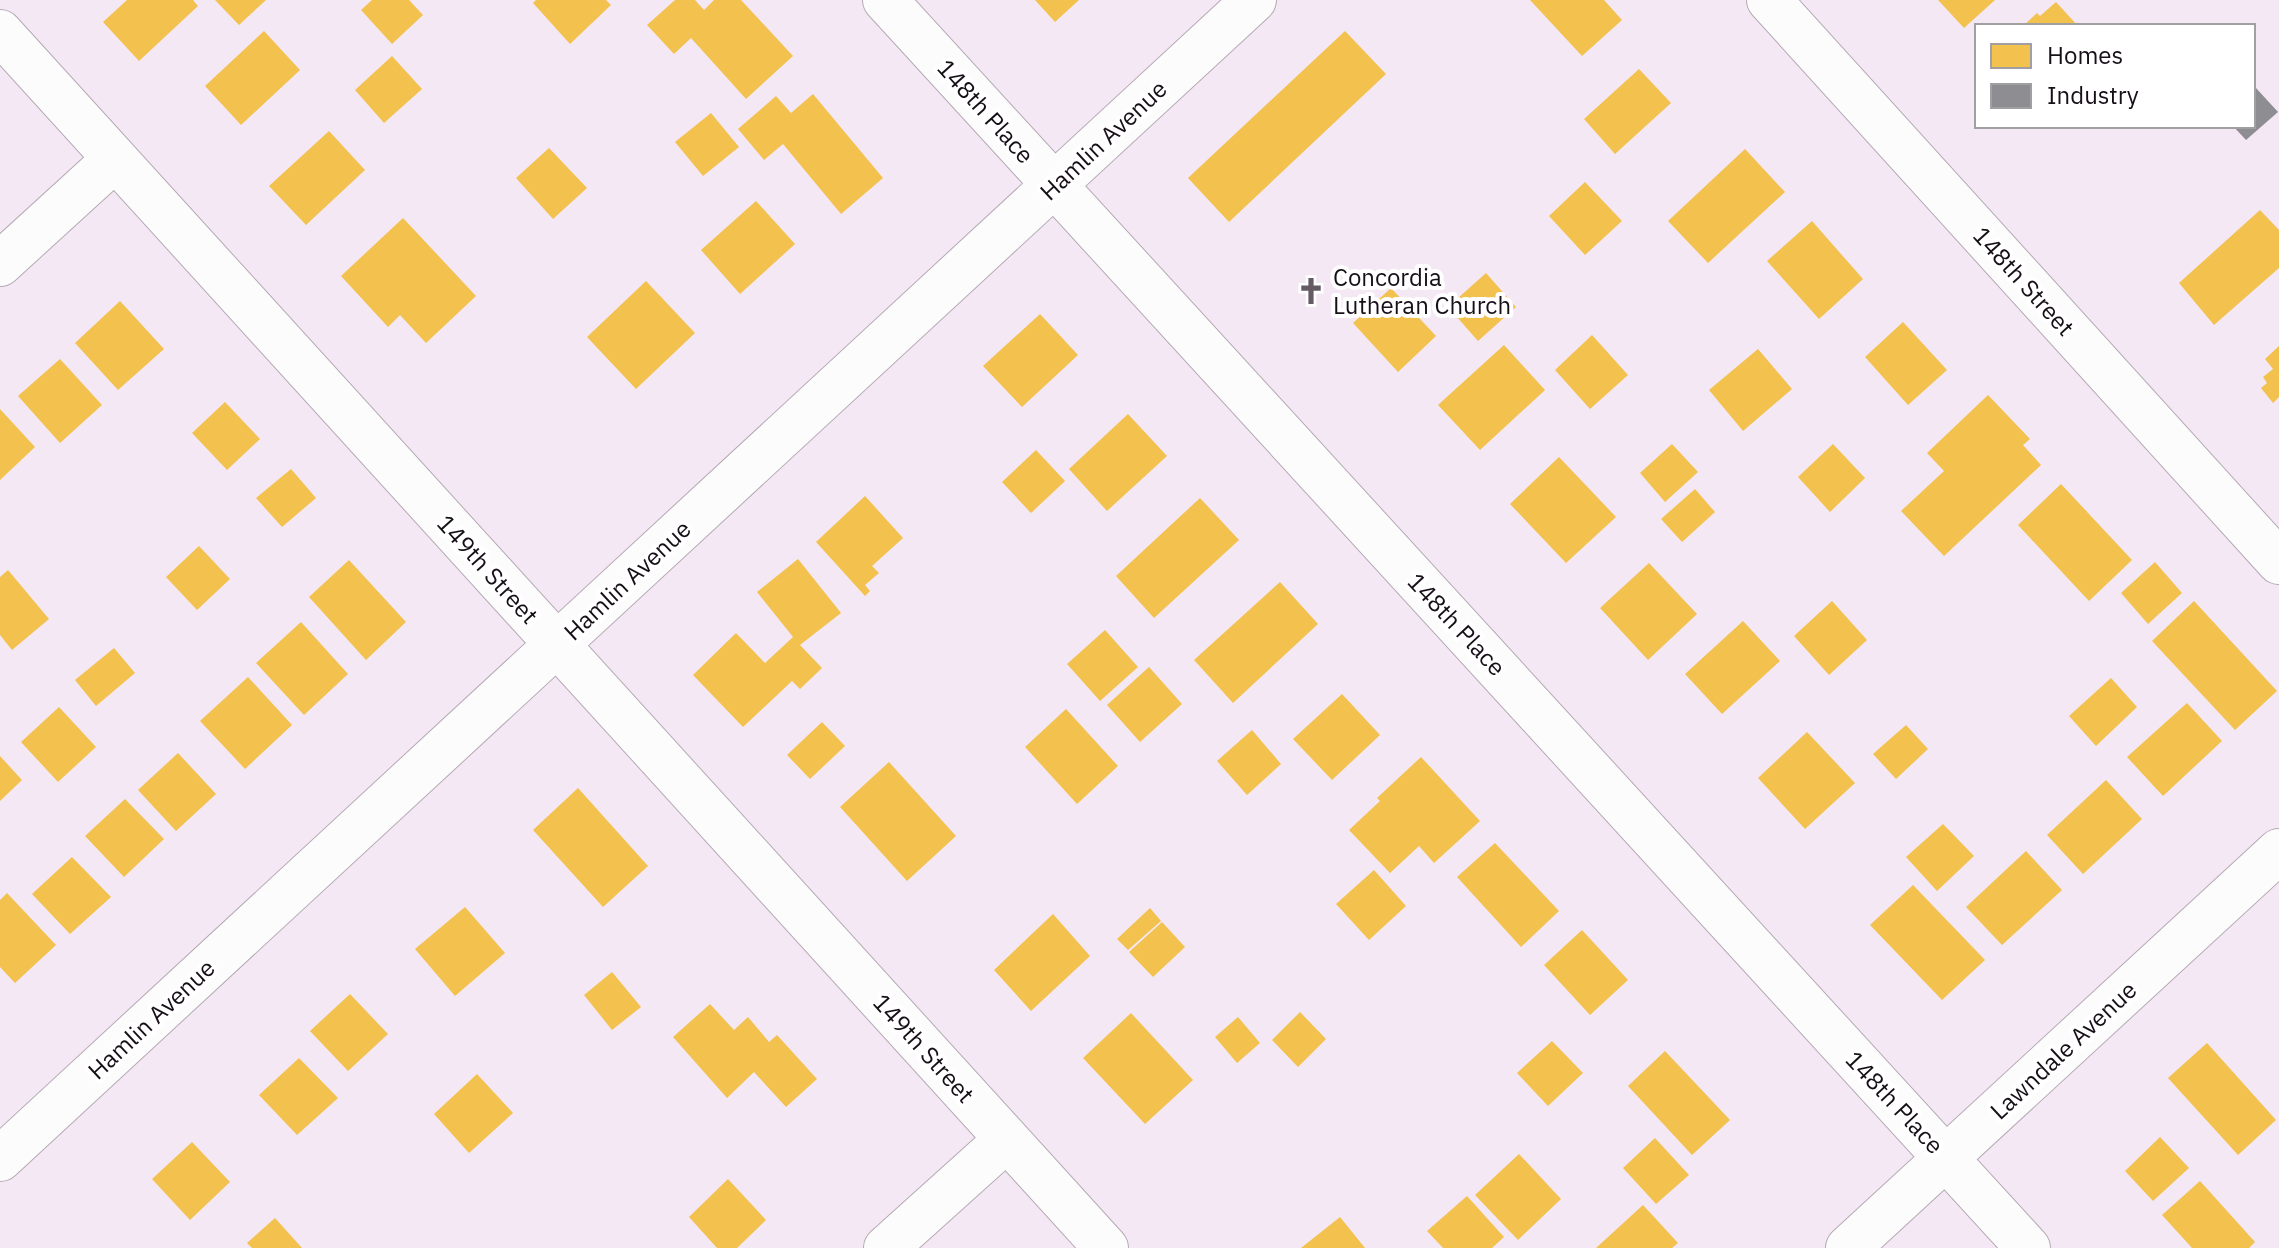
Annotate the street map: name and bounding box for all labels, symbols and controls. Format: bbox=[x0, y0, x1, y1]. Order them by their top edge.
legend bbox=[1975, 24, 2255, 128]
text: Homes bbox=[2047, 39, 2123, 71]
street label: 148th Place bbox=[931, 52, 1041, 170]
street label: Hamlin Avenue bbox=[1033, 73, 1173, 207]
text: Industry bbox=[2047, 79, 2139, 111]
street label: 148th Street bbox=[1966, 219, 2082, 343]
place label: Concordia Lutheran Church bbox=[1333, 261, 1511, 321]
church icon: Concordia Lutheran Church bbox=[1296, 276, 1326, 306]
street label: 149th Street bbox=[430, 507, 546, 631]
street label: Hamlin Avenue bbox=[557, 513, 697, 647]
street label: 148th Place bbox=[1401, 566, 1513, 682]
street label: Hamlin Avenue bbox=[81, 952, 221, 1086]
street label: Lawndale Avenue bbox=[1983, 974, 2143, 1126]
street label: 149th Street bbox=[866, 986, 982, 1110]
street label: 148th Place bbox=[1839, 1044, 1951, 1160]

